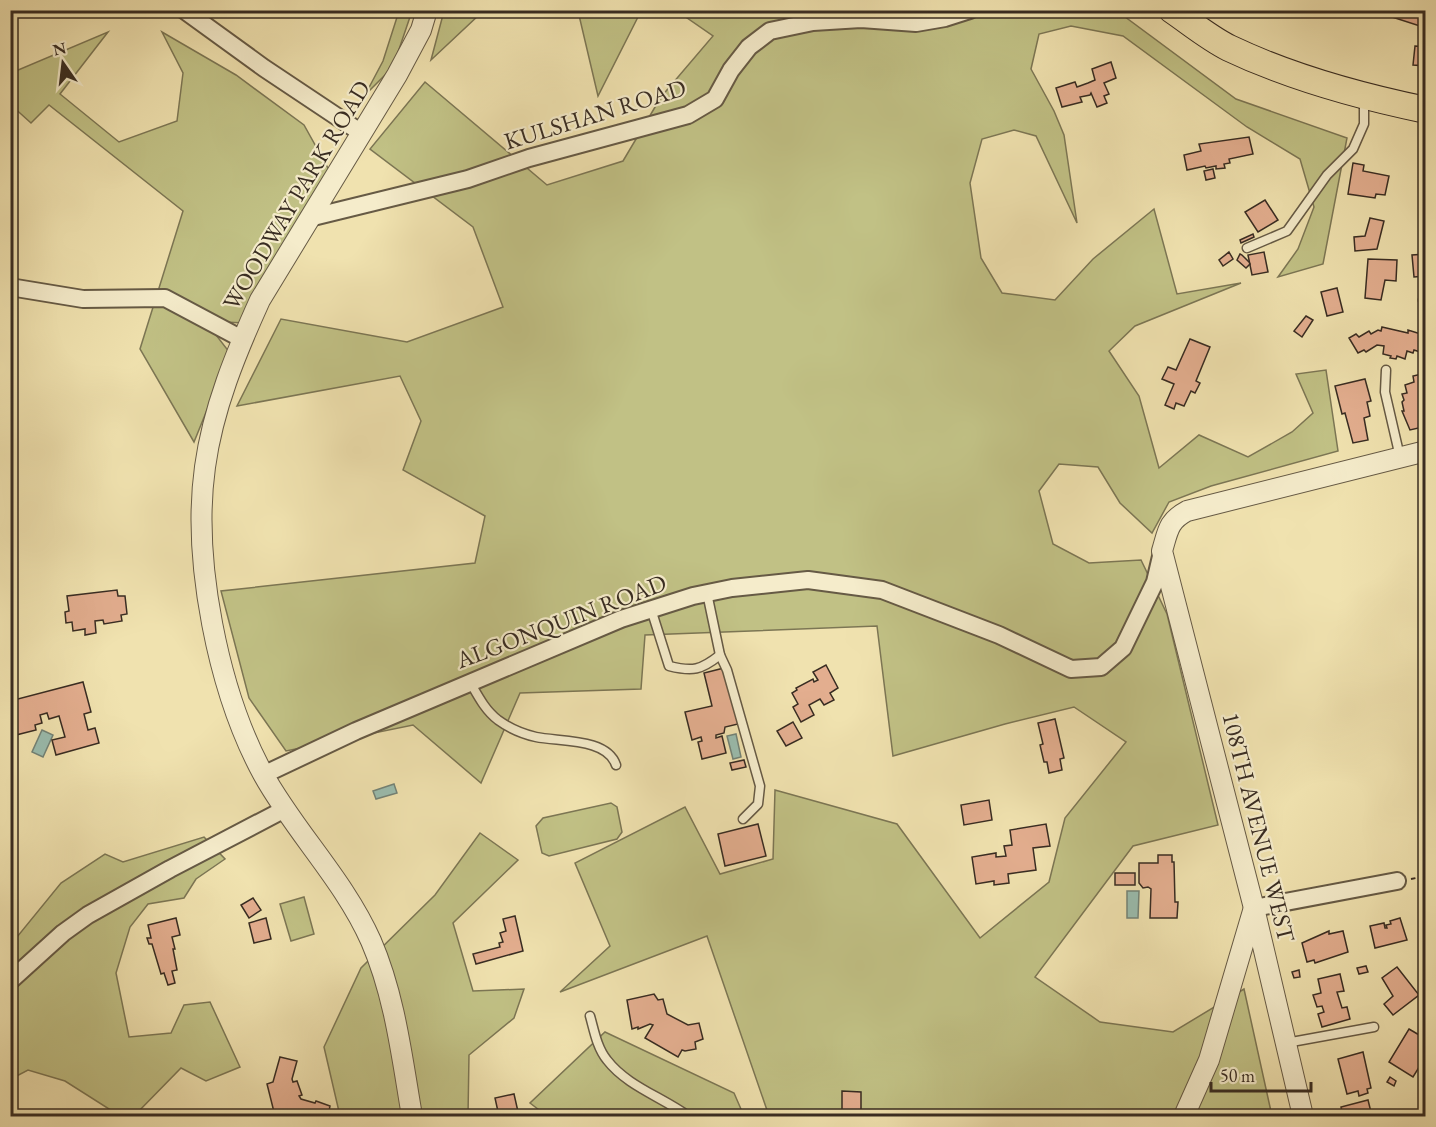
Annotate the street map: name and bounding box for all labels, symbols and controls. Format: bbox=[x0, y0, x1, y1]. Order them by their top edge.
north arrow bbox=[33, 33, 93, 93]
text: N bbox=[51, 37, 68, 61]
street label: KULSHAN ROAD bbox=[500, 72, 690, 156]
street label: WOODWAY PARK ROAD bbox=[215, 74, 377, 316]
street label: ALGONQUIN ROAD bbox=[450, 567, 671, 676]
street label: 108TH AVENUE WEST bbox=[1215, 709, 1303, 946]
scale bar bbox=[1211, 1055, 1312, 1093]
text: 50 m bbox=[1220, 1064, 1255, 1087]

